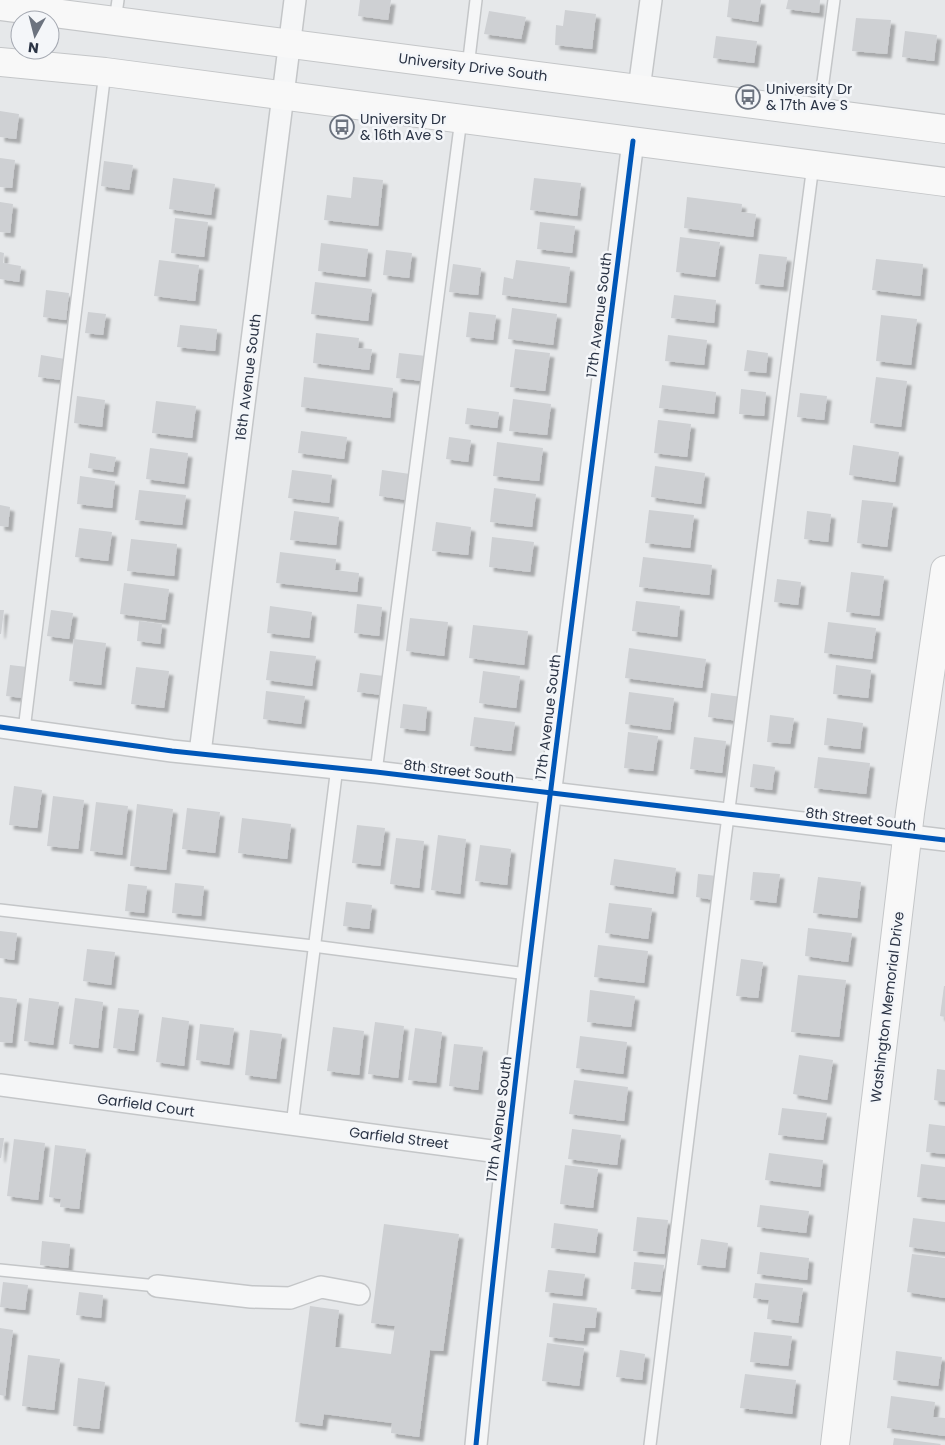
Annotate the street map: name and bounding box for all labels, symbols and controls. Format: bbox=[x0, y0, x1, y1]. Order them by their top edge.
north arrow bbox=[10, 10, 60, 60]
text: N bbox=[27, 37, 40, 58]
street label: University Drive South bbox=[397, 48, 549, 86]
place label: University Dr & 17th Ave S bbox=[766, 79, 852, 115]
bus stop icon: University Dr & 17th Ave S bbox=[735, 84, 761, 110]
place label: University Dr & 16th Ave S bbox=[360, 109, 446, 145]
bus stop icon: University Dr & 16th Ave S bbox=[329, 114, 355, 140]
street label: 17th Avenue South bbox=[581, 251, 617, 379]
street label: 16th Avenue South bbox=[230, 312, 266, 442]
street label: 17th Avenue South bbox=[530, 653, 566, 781]
street label: 8th Street South bbox=[402, 754, 516, 788]
street label: 8th Street South bbox=[804, 802, 918, 836]
street label: Washington Memorial Drive bbox=[865, 910, 909, 1104]
street label: 17th Avenue South bbox=[481, 1055, 517, 1183]
street label: Garfield Court bbox=[96, 1088, 196, 1122]
street label: Garfield Street bbox=[348, 1122, 450, 1154]

